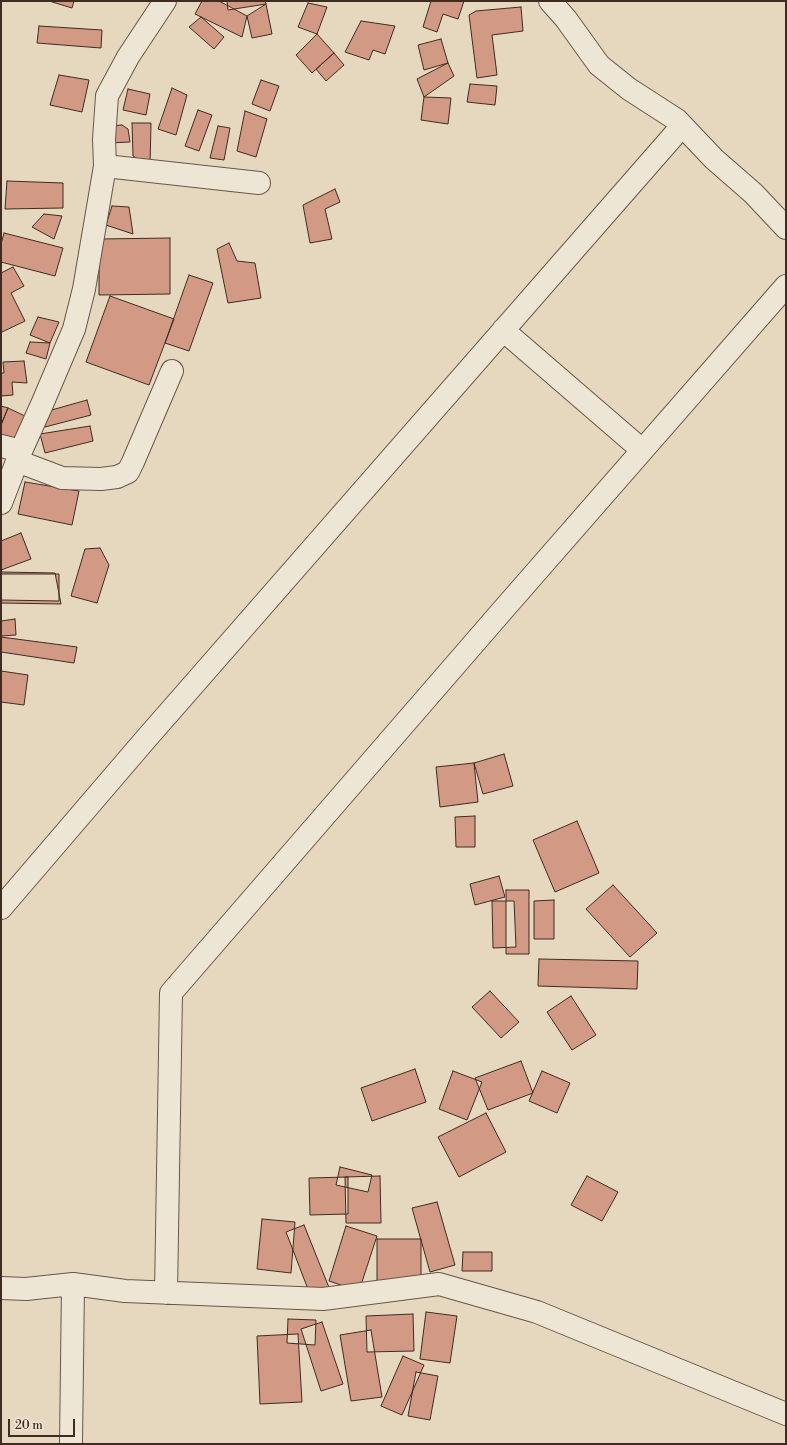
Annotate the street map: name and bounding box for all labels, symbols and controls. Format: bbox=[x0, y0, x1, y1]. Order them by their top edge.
scale bar bbox=[10, 1411, 77, 1437]
text: 20 m bbox=[15, 1418, 43, 1433]

